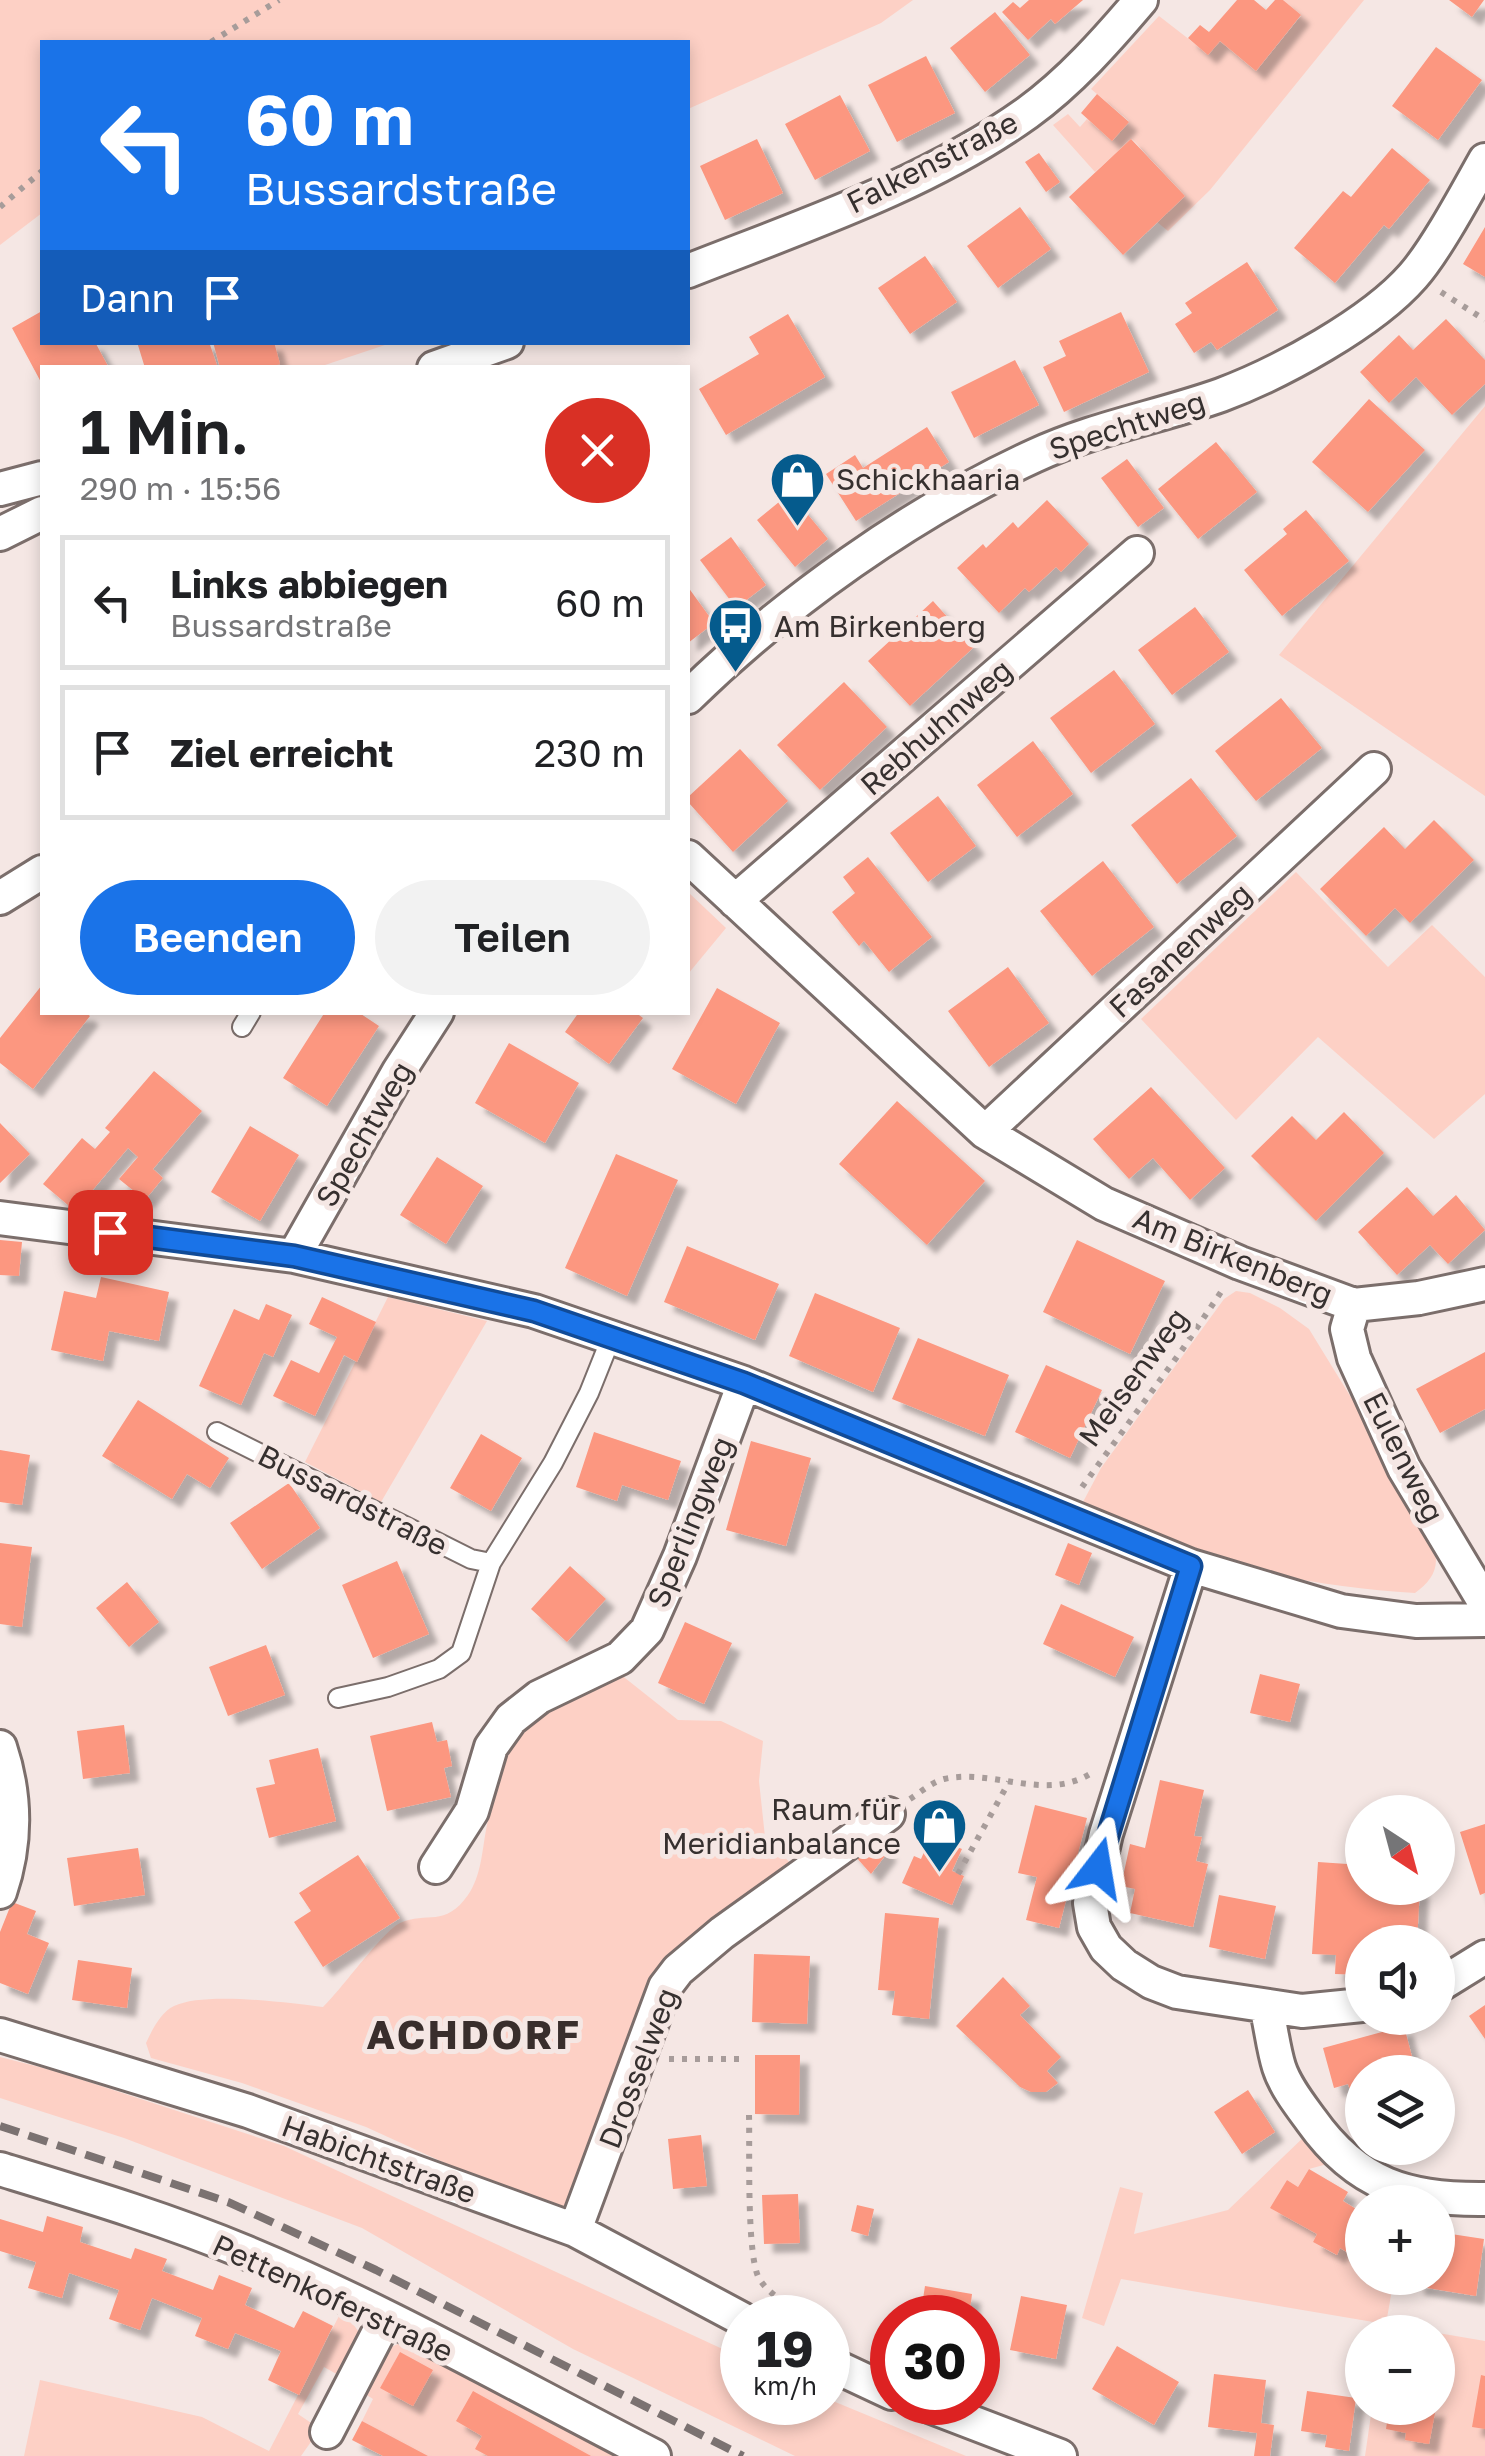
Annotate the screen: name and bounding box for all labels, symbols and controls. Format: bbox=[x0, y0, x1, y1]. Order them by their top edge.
text: 60 m bbox=[245, 76, 414, 160]
icon: left bbox=[80, 80, 210, 210]
street label: Falkenstraße bbox=[840, 103, 1024, 221]
text: Bussardstraße bbox=[245, 161, 557, 215]
icon: arrive bbox=[195, 270, 250, 325]
text: Dann bbox=[80, 275, 175, 320]
street label: Spechtweg bbox=[1045, 383, 1209, 467]
text: 1 Min. bbox=[80, 395, 249, 467]
button: close bbox=[545, 398, 650, 503]
shop icon: Schickhaaria bbox=[767, 449, 827, 528]
place label: Schickhaaria bbox=[836, 461, 1020, 497]
text: 290 m · 15:56 bbox=[80, 469, 281, 507]
text: Links abbiegen bbox=[170, 561, 448, 606]
icon: left bbox=[85, 575, 140, 630]
text: 60 m bbox=[555, 580, 645, 625]
bus stop icon: Am Birkenberg bbox=[705, 596, 765, 675]
text: Bussardstraße bbox=[170, 606, 392, 644]
place label: Am Birkenberg bbox=[774, 608, 986, 644]
street label: Rebhuhnweg bbox=[853, 651, 1019, 803]
icon: arrive bbox=[85, 725, 140, 780]
text: Ziel erreicht bbox=[170, 730, 393, 775]
text: 230 m bbox=[534, 730, 645, 775]
street label: Fasanenweg bbox=[1102, 875, 1258, 1025]
button: Beenden bbox=[80, 880, 355, 995]
button: Teilen bbox=[375, 880, 650, 995]
street label: Spechtweg bbox=[308, 1055, 420, 1213]
pin bbox=[68, 1190, 153, 1275]
street label: Am Birkenberg bbox=[1128, 1200, 1338, 1312]
icon: arrive bbox=[83, 1205, 138, 1260]
street label: Meisenweg bbox=[1071, 1301, 1195, 1453]
street label: Eulenweg bbox=[1356, 1386, 1452, 1528]
street label: Sperlingweg bbox=[639, 1431, 741, 1613]
street label: Bussardstraße bbox=[252, 1437, 454, 1563]
place label: Raum für Meridianbalance bbox=[662, 1791, 901, 1861]
north arrow bbox=[1345, 1795, 1455, 1905]
map controls bbox=[1345, 1795, 1455, 2425]
shop icon: Raum für Meridianbalance bbox=[910, 1796, 970, 1875]
position arrow bbox=[1046, 1816, 1150, 1920]
button: sound bbox=[1345, 1925, 1455, 2035]
street label: Drosselweg bbox=[591, 1983, 685, 2153]
district label: ACHDORF bbox=[367, 2010, 581, 2058]
button: layers bbox=[1345, 2055, 1455, 2165]
street label: Habichtstraße bbox=[277, 2107, 481, 2211]
button: + bbox=[1345, 2185, 1455, 2295]
street label: Pettenkoferstraße bbox=[207, 2227, 459, 2369]
speed limit sign: 30 bbox=[870, 2295, 1000, 2425]
button: − bbox=[1345, 2315, 1455, 2425]
text: 19 bbox=[756, 2318, 814, 2378]
text: km/h bbox=[753, 2370, 817, 2401]

